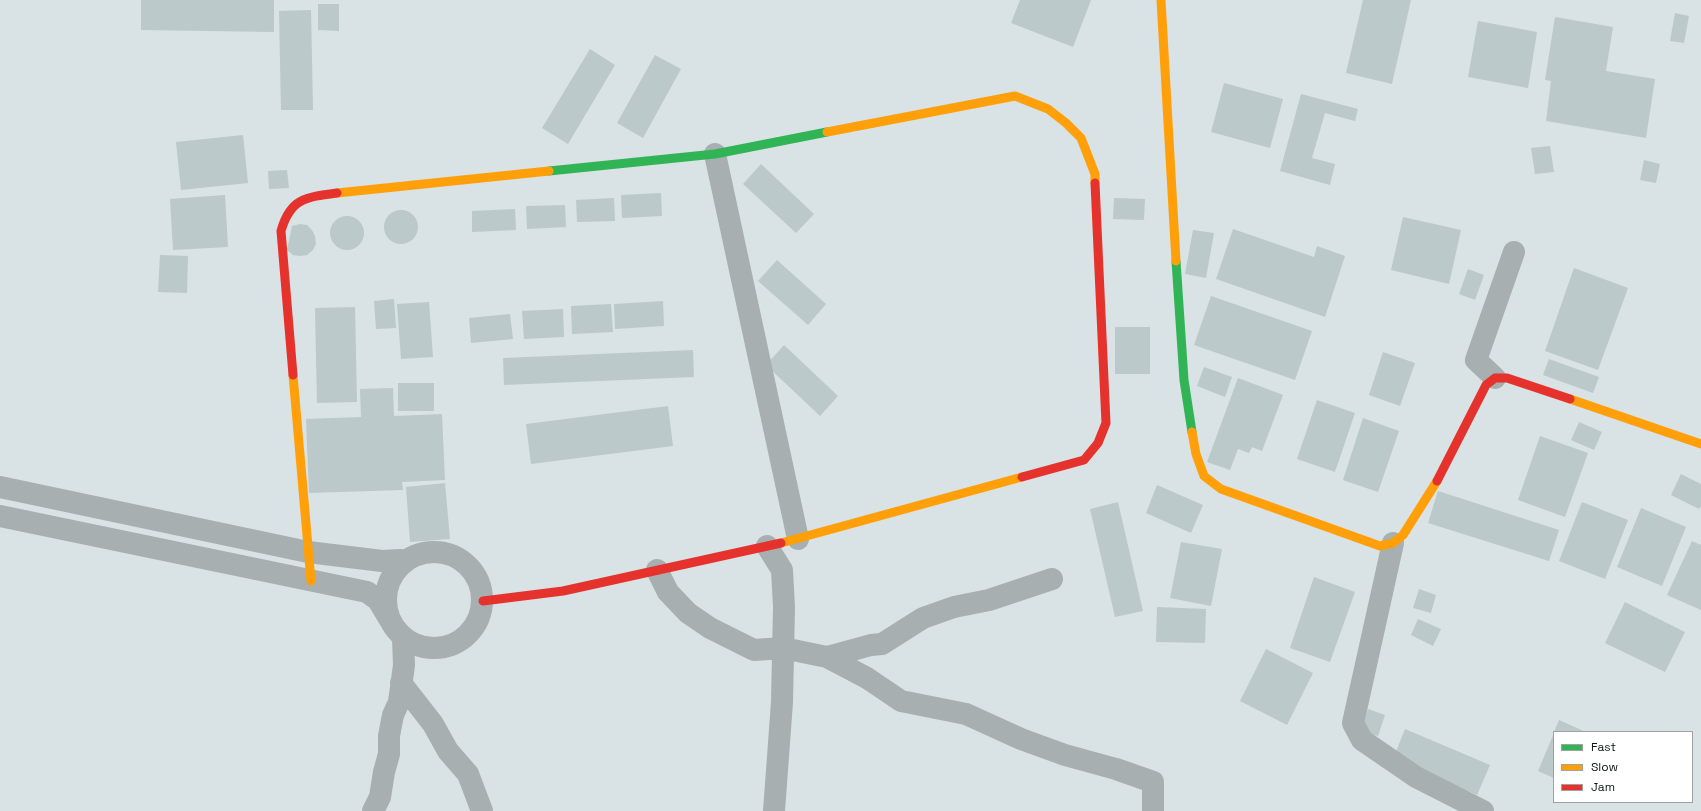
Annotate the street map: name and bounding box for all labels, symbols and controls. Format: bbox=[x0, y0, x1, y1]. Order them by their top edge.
legend bbox=[1553, 731, 1693, 803]
text: Fast bbox=[1591, 739, 1616, 755]
text: Slow bbox=[1591, 759, 1618, 775]
text: Jam bbox=[1591, 779, 1615, 795]

